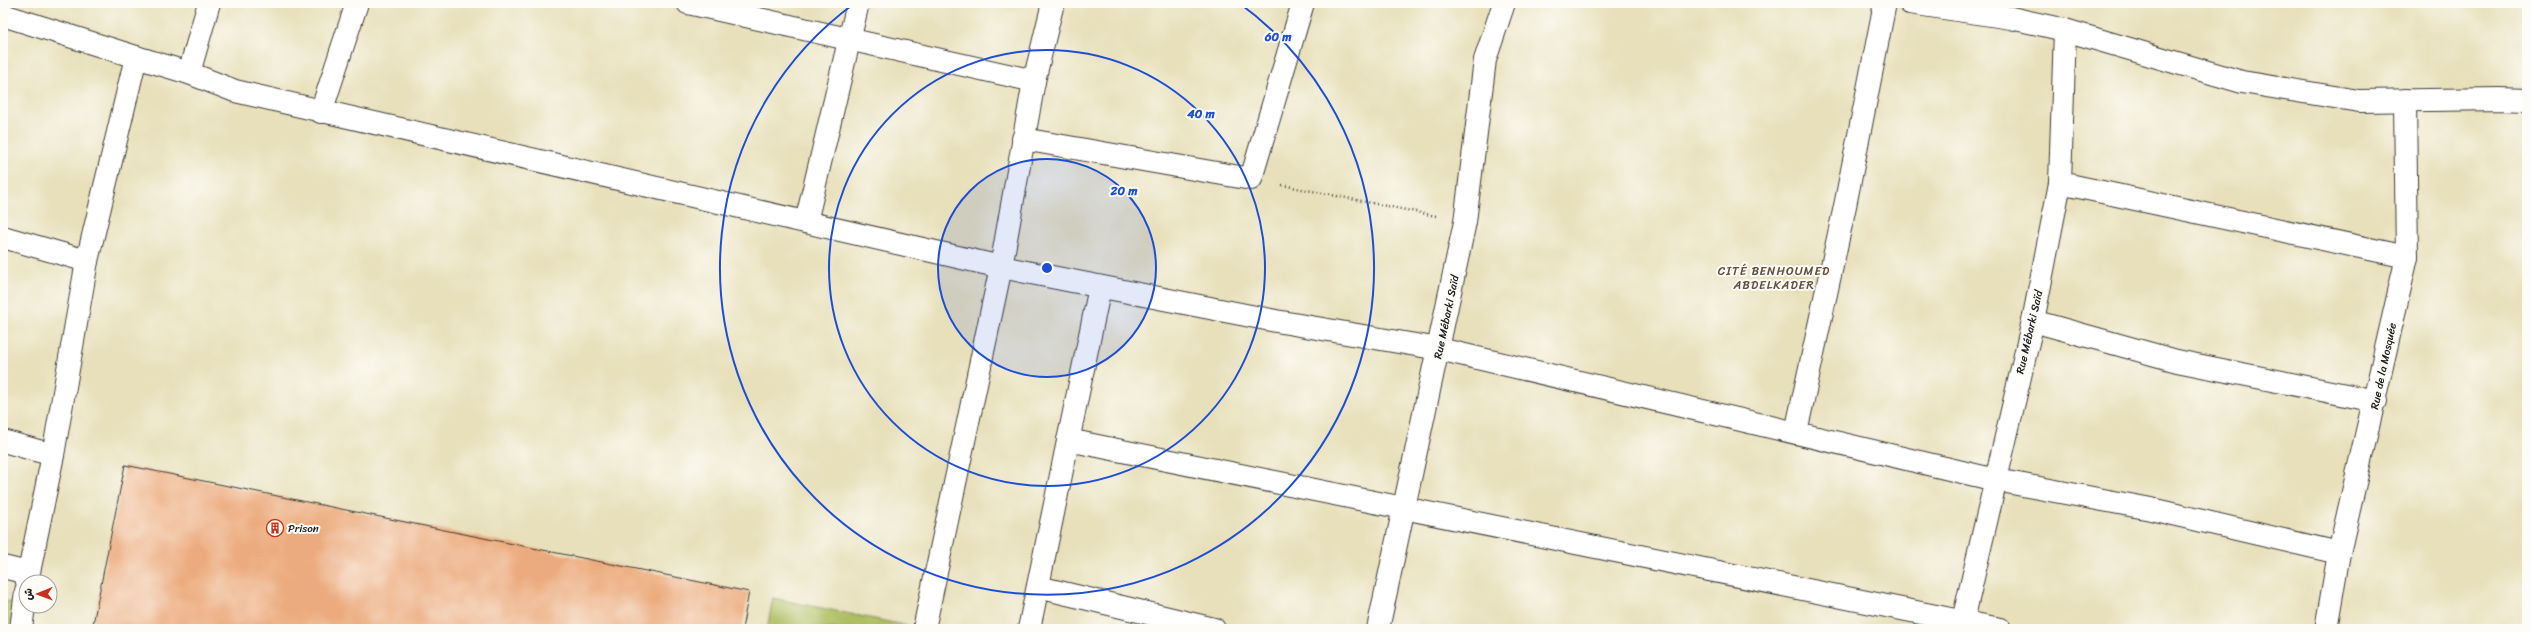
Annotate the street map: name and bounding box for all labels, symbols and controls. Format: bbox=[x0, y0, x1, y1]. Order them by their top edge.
text: 60 m bbox=[1264, 26, 1292, 48]
text: 40 m bbox=[1186, 103, 1215, 125]
text: 20 m bbox=[1110, 180, 1138, 202]
district label: CITÉ BENHOUMED ABDELKADER bbox=[1718, 260, 1830, 296]
centre of rings bbox=[1040, 261, 1054, 275]
street label: Rue Mébarki Saïd bbox=[1428, 272, 1465, 361]
street label: Rue Mébarki Saïd bbox=[2011, 287, 2049, 376]
street label: Rue de la Mosquée bbox=[2365, 321, 2402, 411]
building icon: Prison bbox=[265, 518, 285, 538]
place label: Prison bbox=[288, 519, 319, 538]
north arrow bbox=[18, 574, 58, 614]
text: ش bbox=[19, 588, 38, 600]

